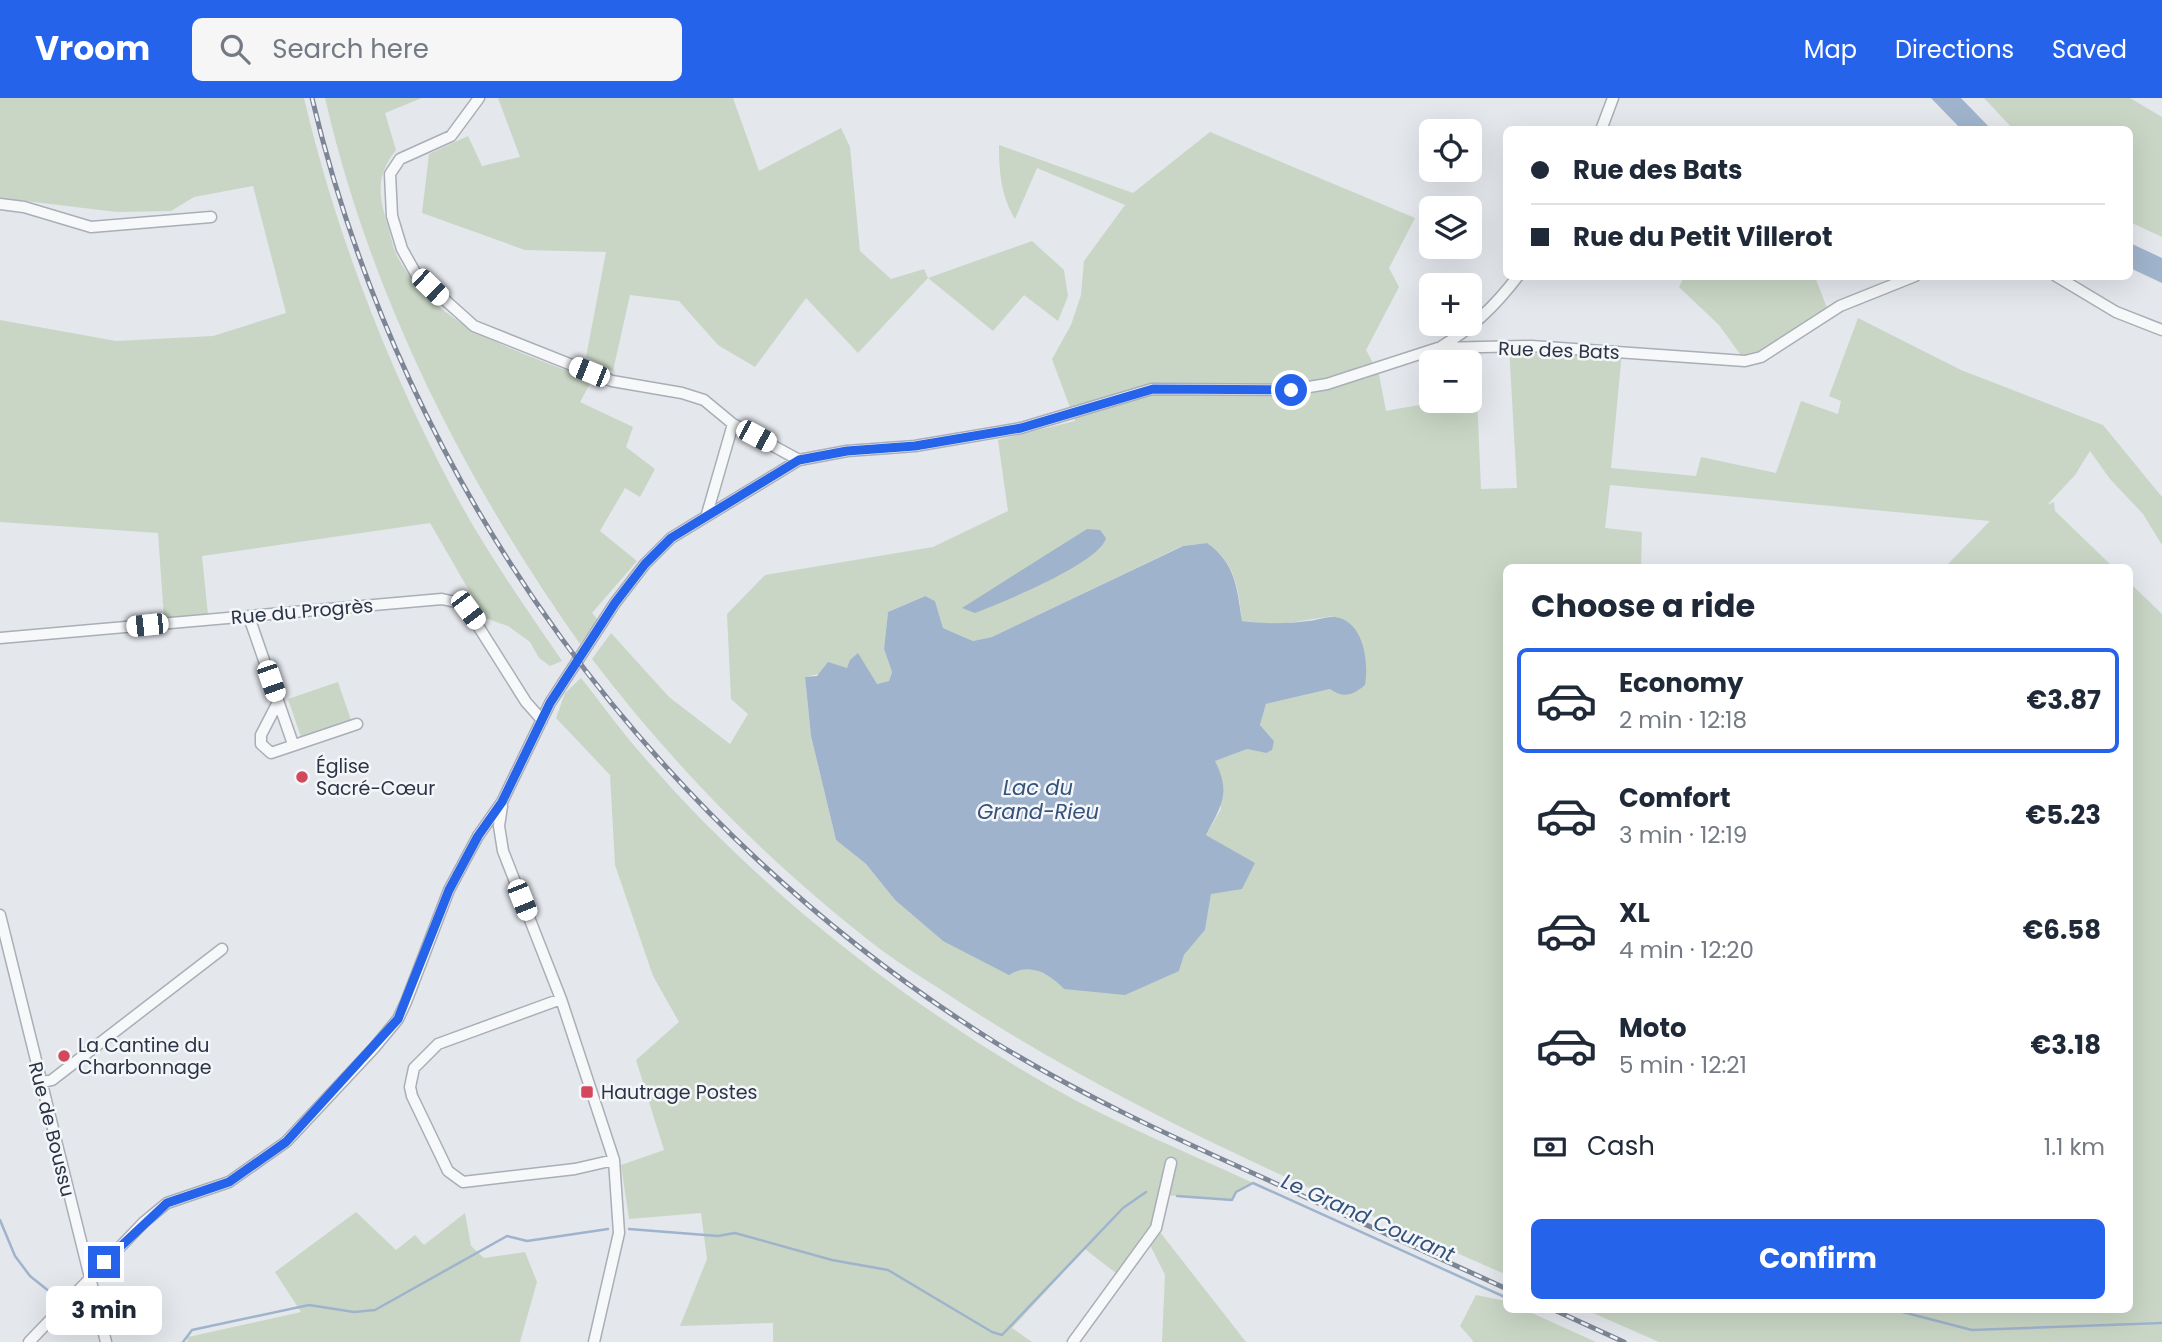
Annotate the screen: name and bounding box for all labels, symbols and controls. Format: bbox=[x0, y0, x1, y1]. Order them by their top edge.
search box bbox=[192, 18, 682, 81]
text: Vroom bbox=[35, 25, 150, 72]
icon: search bbox=[216, 30, 254, 68]
text: Search here bbox=[272, 31, 429, 67]
text: Map bbox=[1804, 33, 1857, 66]
text: Directions bbox=[1895, 33, 2014, 66]
text: Saved bbox=[2052, 33, 2127, 66]
map controls bbox=[1419, 119, 1482, 413]
button: locate bbox=[1419, 119, 1482, 182]
text: Rue des Bats bbox=[1573, 152, 1743, 188]
button: layers bbox=[1419, 196, 1482, 259]
text: Rue du Petit Villerot bbox=[1573, 219, 1832, 255]
car bbox=[408, 265, 453, 309]
button: + bbox=[1419, 273, 1482, 336]
street label: Rue des Bats bbox=[1498, 335, 1620, 366]
button: − bbox=[1419, 350, 1482, 413]
car bbox=[566, 354, 613, 390]
route start bbox=[1275, 374, 1307, 406]
car bbox=[733, 417, 780, 455]
text: Choose a ride bbox=[1531, 583, 1755, 628]
car bbox=[447, 587, 490, 633]
street label: Rue du Progrès bbox=[230, 592, 374, 631]
car bbox=[126, 612, 169, 638]
car bbox=[255, 658, 288, 704]
text: Economy bbox=[1619, 665, 1743, 701]
icon: car bbox=[1535, 669, 1598, 732]
text: €3.87 bbox=[2026, 682, 2101, 718]
text: 2 min · 12:18 bbox=[1619, 704, 1747, 736]
place label: Église Sacré-Cœur bbox=[316, 753, 435, 802]
marker: Église Sacré-Cœur bbox=[294, 769, 310, 785]
water label: Lac du Grand-Rieu bbox=[977, 773, 1099, 826]
text: Comfort bbox=[1619, 780, 1731, 816]
icon: car bbox=[1535, 784, 1598, 847]
text: €5.23 bbox=[2025, 797, 2101, 833]
text: 3 min · 12:19 bbox=[1619, 819, 1747, 851]
car bbox=[505, 877, 540, 923]
text: XL bbox=[1619, 895, 1650, 931]
icon: car bbox=[1535, 899, 1598, 962]
text: €6.58 bbox=[2023, 912, 2101, 948]
text: 4 min · 12:20 bbox=[1619, 934, 1754, 966]
text: Moto bbox=[1619, 1010, 1687, 1046]
icon: car bbox=[1535, 1014, 1598, 1077]
text: €3.18 bbox=[2031, 1027, 2101, 1063]
place label: La Cantine du Charbonnage bbox=[78, 1032, 212, 1081]
marker: La Cantine du Charbonnage bbox=[56, 1048, 72, 1064]
text: 5 min · 12:21 bbox=[1619, 1049, 1747, 1081]
street label: Rue de Boussu bbox=[22, 1059, 81, 1199]
place label: Hautrage Postes bbox=[601, 1079, 757, 1106]
marker: Hautrage Postes bbox=[579, 1084, 595, 1100]
icon: cash bbox=[1531, 1128, 1569, 1166]
text: Cash bbox=[1587, 1128, 1655, 1164]
text: 1.1 km bbox=[2044, 1131, 2105, 1163]
water label: Le Grand Courant bbox=[1277, 1166, 1460, 1269]
button: Confirm bbox=[1531, 1219, 2105, 1299]
route end bbox=[88, 1246, 120, 1278]
callout: 3 min bbox=[46, 1286, 162, 1336]
text: 3 min bbox=[71, 1294, 137, 1326]

